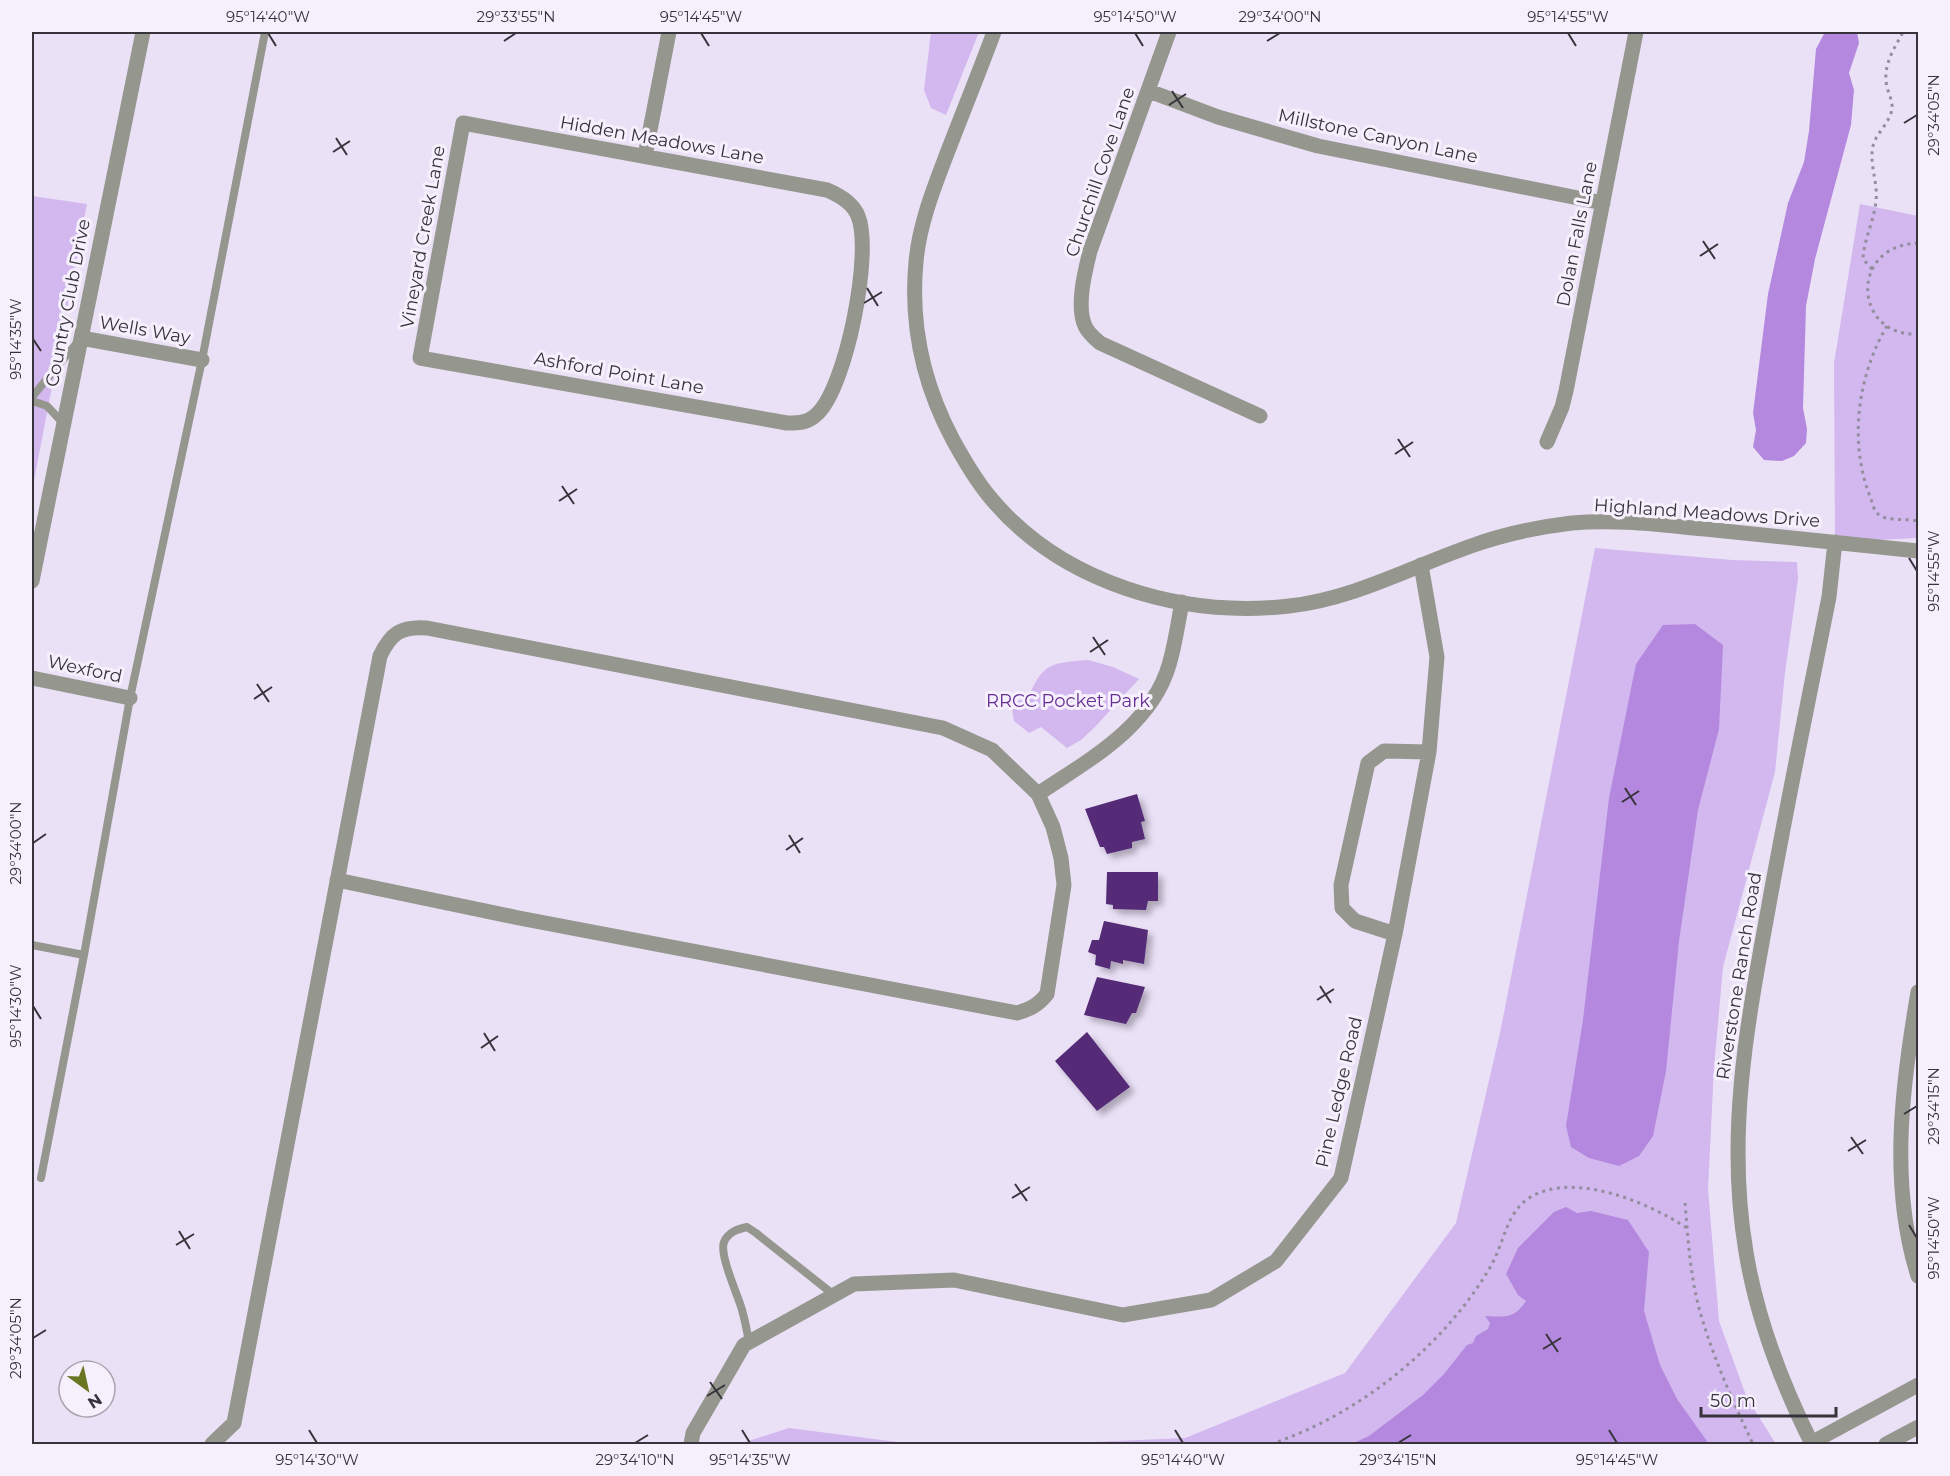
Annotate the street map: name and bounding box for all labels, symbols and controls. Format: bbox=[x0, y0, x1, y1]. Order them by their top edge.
text: 95°14'40"W bbox=[226, 7, 310, 26]
text: 29°33'55"N bbox=[477, 7, 555, 26]
text: 95°14'45"W bbox=[660, 7, 742, 26]
text: 95°14'50"W bbox=[1093, 7, 1177, 26]
text: 29°34'00"N bbox=[1238, 7, 1322, 26]
text: 95°14'55"W bbox=[1527, 7, 1609, 26]
text: 29°34'05"N bbox=[1924, 74, 1943, 156]
street label: Churchill Cove Lane bbox=[1061, 84, 1139, 260]
street label: Millstone Canyon Lane bbox=[1276, 104, 1480, 168]
street label: Hidden Meadows Lane bbox=[558, 111, 766, 169]
street label: Vineyard Creek Lane bbox=[396, 144, 450, 330]
street label: Dolan Falls Lane bbox=[1552, 159, 1602, 309]
street label: Country Club Drive bbox=[41, 217, 95, 389]
text: 95°14'35"W bbox=[6, 298, 25, 380]
street label: Wells Way bbox=[98, 311, 192, 349]
street label: Ashford Point Lane bbox=[532, 347, 706, 399]
street label: Highland Meadows Drive bbox=[1593, 494, 1821, 532]
text: 95°14'55"W bbox=[1924, 530, 1943, 612]
street label: Wexford bbox=[46, 650, 124, 688]
park label: RRCC Pocket Park bbox=[986, 690, 1150, 712]
text: 29°34'00"N bbox=[6, 801, 25, 885]
street label: Riverstone Ranch Road bbox=[1712, 871, 1766, 1081]
text: 95°14'30"W bbox=[6, 964, 25, 1048]
street label: Pine Ledge Road bbox=[1311, 1014, 1367, 1170]
text: 29°34'15"N bbox=[1924, 1067, 1943, 1145]
text: 95°14'50"W bbox=[1924, 1196, 1943, 1280]
text: 29°34'05"N bbox=[6, 1297, 25, 1379]
north arrow bbox=[57, 1359, 117, 1419]
scale bar bbox=[1701, 1380, 1836, 1418]
text: N bbox=[84, 1390, 105, 1413]
text: 50 m bbox=[1710, 1390, 1756, 1412]
text: 95°14'30"W bbox=[275, 1450, 359, 1469]
text: 29°34'10"N bbox=[595, 1450, 675, 1469]
text: 95°14'35"W bbox=[709, 1450, 791, 1469]
text: 95°14'40"W bbox=[1141, 1450, 1225, 1469]
text: 29°34'15"N bbox=[1359, 1450, 1437, 1469]
text: 95°14'45"W bbox=[1576, 1450, 1658, 1469]

